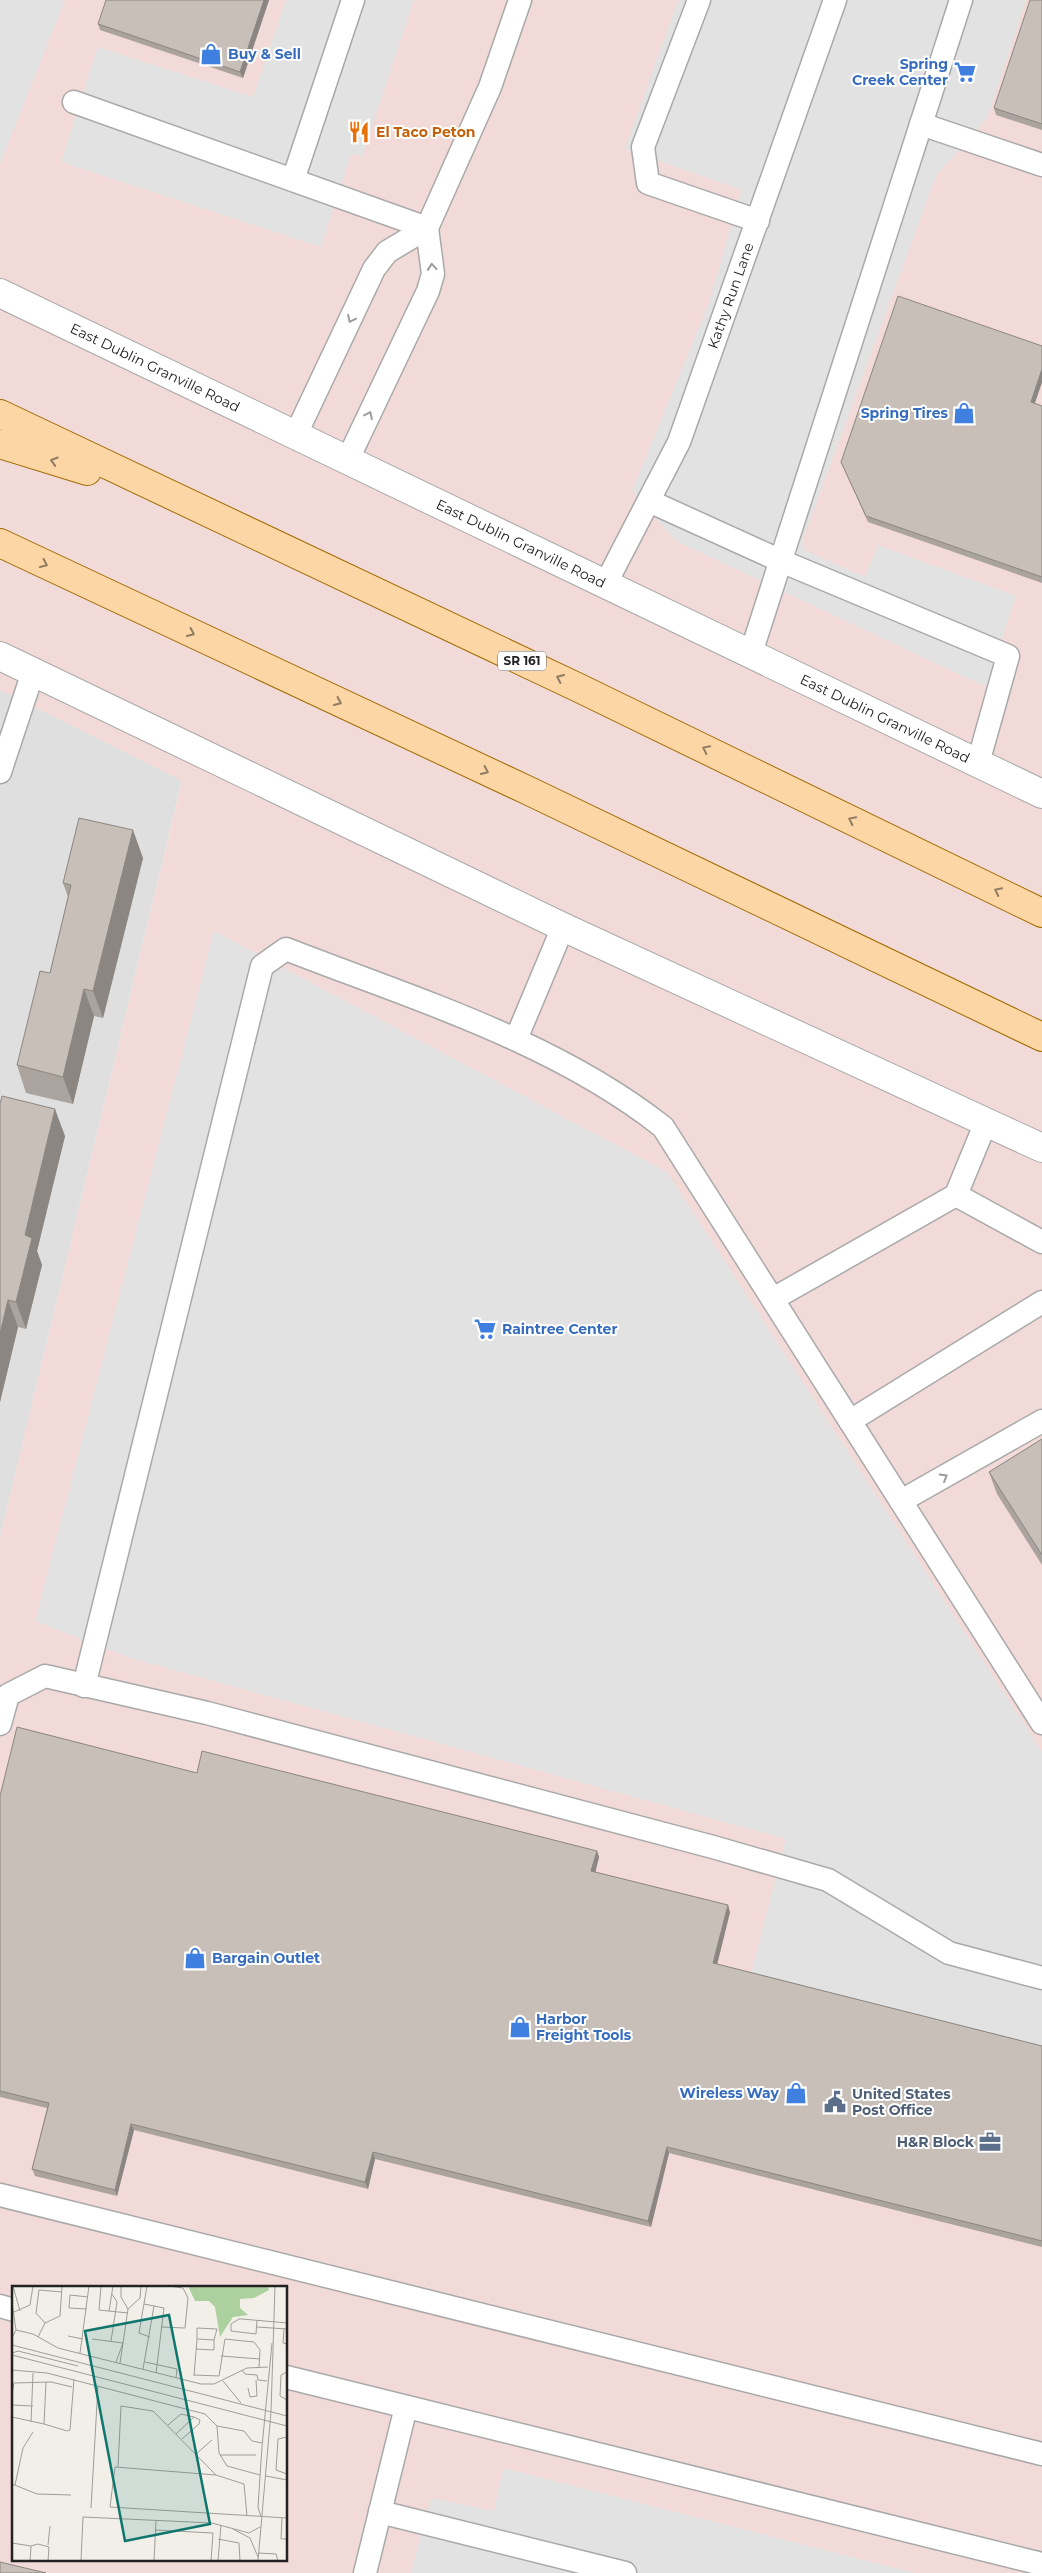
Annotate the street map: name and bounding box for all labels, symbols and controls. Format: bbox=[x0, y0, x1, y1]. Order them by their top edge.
shop icon: Buy & Sell bbox=[198, 41, 224, 67]
place label: Buy & Sell bbox=[228, 45, 301, 63]
place label: Spring Creek Center bbox=[852, 55, 948, 89]
supermarket icon: Spring Creek Center bbox=[952, 59, 978, 85]
restaurant icon: El Taco Peton bbox=[346, 119, 372, 145]
place label: El Taco Peton bbox=[376, 123, 475, 141]
street label: Kathy Run Lane bbox=[704, 240, 758, 351]
one-way arrow bbox=[427, 263, 438, 271]
one-way arrow bbox=[346, 314, 357, 323]
street label: East Dublin Granville Road bbox=[67, 319, 243, 416]
shop icon: Spring Tires bbox=[951, 400, 977, 426]
place label: Spring Tires bbox=[861, 404, 949, 422]
one-way arrow bbox=[362, 411, 373, 420]
one-way arrow bbox=[50, 456, 58, 466]
street label: East Dublin Granville Road bbox=[433, 495, 609, 592]
one-way arrow bbox=[39, 558, 48, 568]
one-way arrow bbox=[186, 627, 195, 637]
road number: SR 161 bbox=[498, 651, 546, 670]
street label: East Dublin Granville Road bbox=[797, 670, 973, 767]
one-way arrow bbox=[556, 674, 565, 685]
one-way arrow bbox=[333, 696, 342, 706]
one-way arrow bbox=[702, 745, 711, 755]
one-way arrow bbox=[480, 765, 489, 775]
one-way arrow bbox=[848, 816, 857, 827]
one-way arrow bbox=[994, 887, 1003, 898]
supermarket icon: Raintree Center bbox=[472, 1316, 498, 1342]
place label: Raintree Center bbox=[502, 1320, 618, 1338]
one-way arrow bbox=[938, 1473, 947, 1483]
shop icon: Bargain Outlet bbox=[182, 1945, 208, 1971]
place label: Bargain Outlet bbox=[212, 1949, 320, 1967]
place label: Harbor Freight Tools bbox=[536, 2010, 632, 2044]
shop icon: Harbor Freight Tools bbox=[507, 2014, 533, 2040]
shop icon: Wireless Way bbox=[783, 2080, 809, 2106]
place label: Wireless Way bbox=[680, 2084, 780, 2102]
place label: United States Post Office bbox=[852, 2085, 951, 2119]
public building icon: United States Post Office bbox=[822, 2089, 848, 2115]
office icon: H&R Block bbox=[977, 2129, 1003, 2155]
place label: H&R Block bbox=[897, 2133, 975, 2151]
inset map bbox=[12, 2286, 288, 2560]

